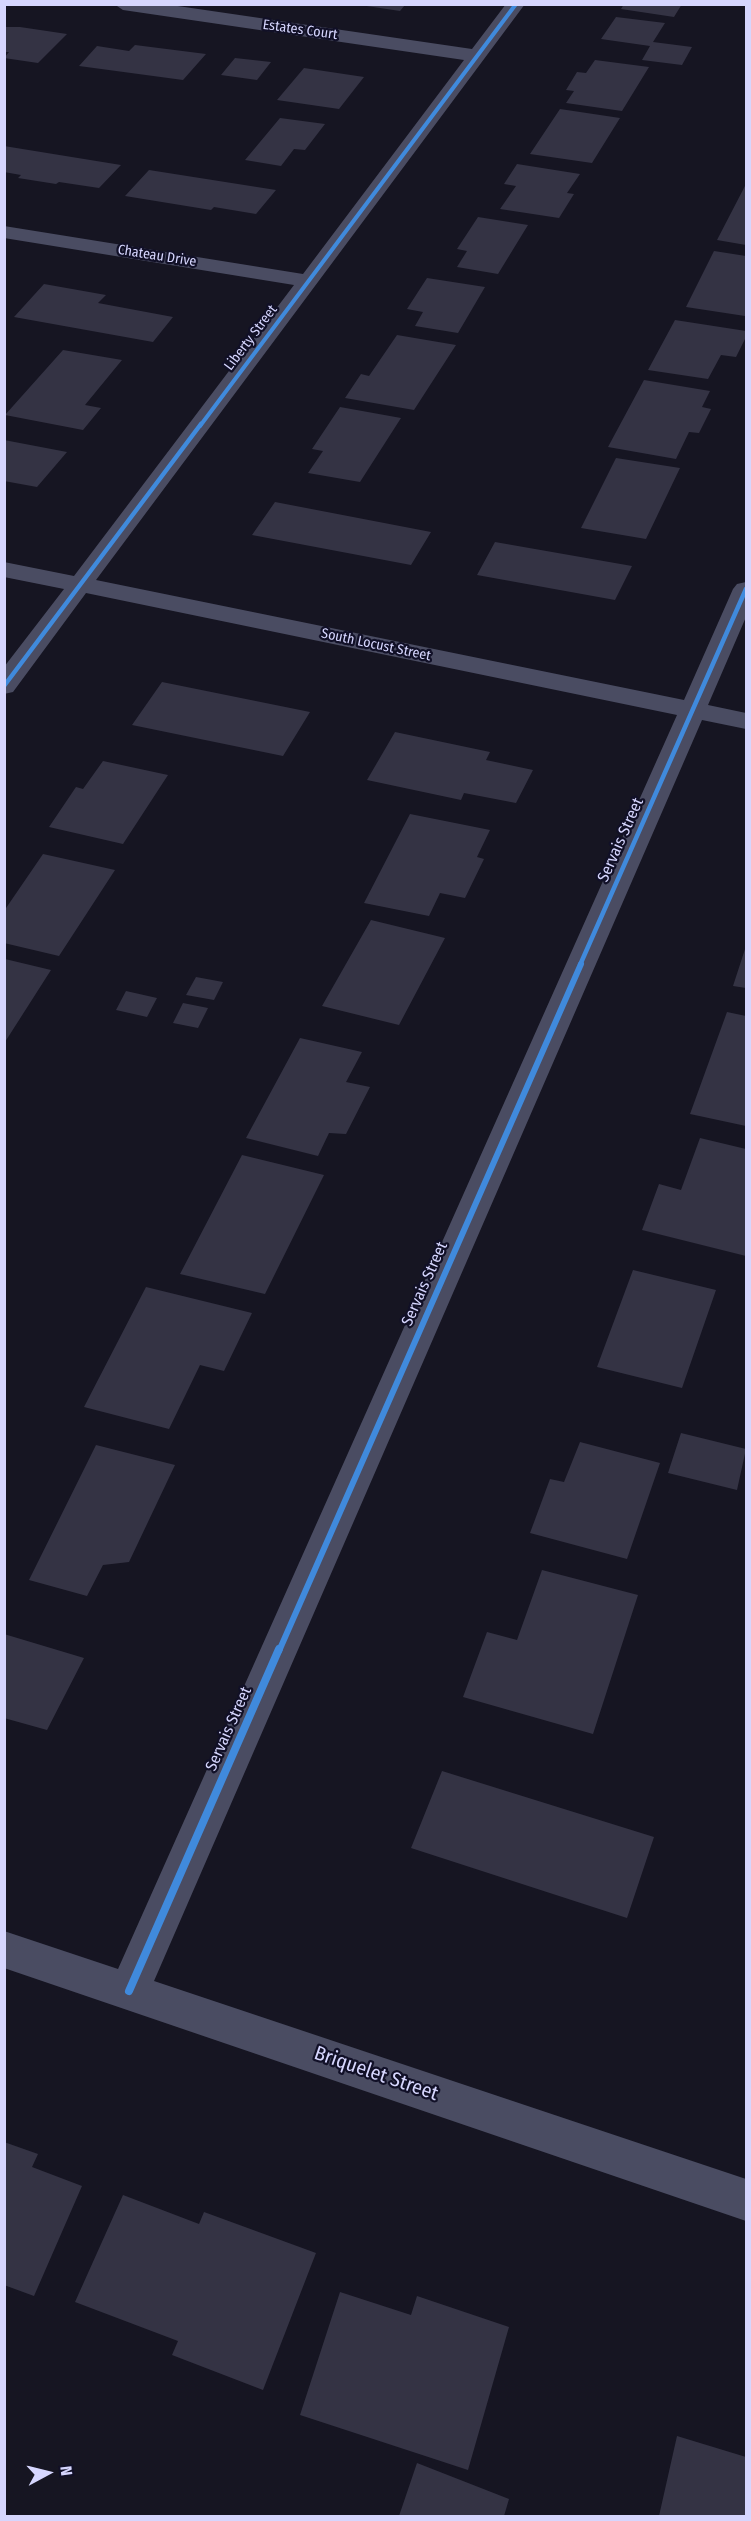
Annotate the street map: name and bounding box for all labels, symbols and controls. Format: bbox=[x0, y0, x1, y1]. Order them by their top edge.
street label: Estates Court bbox=[262, 16, 338, 44]
street label: Chateau Drive bbox=[116, 241, 198, 271]
street label: Liberty Street bbox=[221, 302, 281, 374]
street label: South Locust Street bbox=[320, 625, 432, 665]
street label: Servais Street bbox=[594, 795, 648, 885]
street label: Servais Street bbox=[398, 1239, 452, 1329]
street label: Servais Street bbox=[202, 1684, 256, 1774]
street label: Briquelet Street bbox=[311, 2042, 441, 2106]
north arrow bbox=[18, 2443, 78, 2503]
text: N bbox=[56, 2465, 76, 2477]

